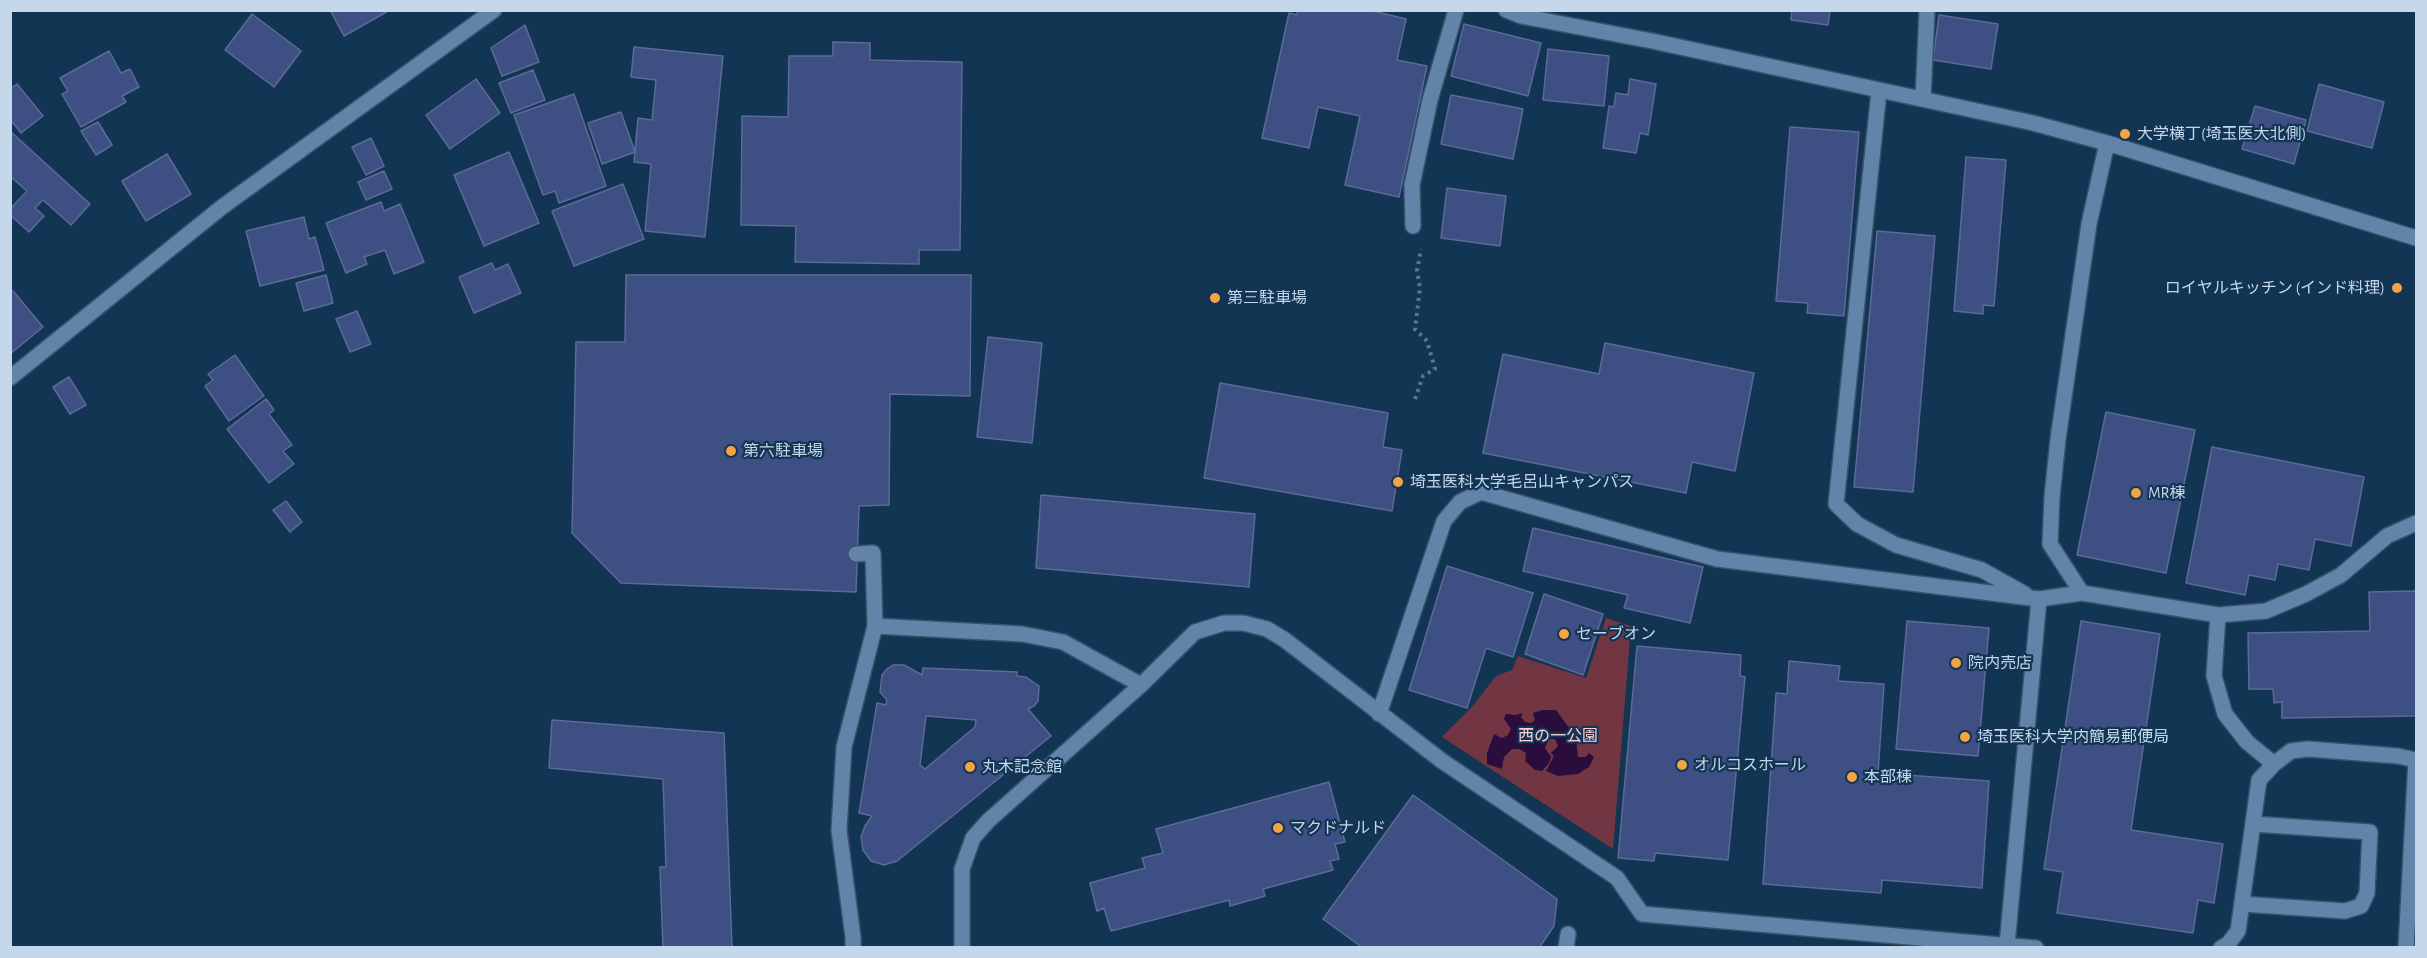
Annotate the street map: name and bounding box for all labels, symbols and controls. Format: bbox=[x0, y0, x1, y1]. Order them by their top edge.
place label: 大学横丁(埼玉医大北側) bbox=[2137, 124, 2307, 144]
marker: 大学横丁(埼玉医大北側) bbox=[2118, 127, 2132, 141]
place label: ロイヤルキッチン (インド料理) bbox=[2165, 278, 2385, 298]
marker: ロイヤルキッチン (インド料理) bbox=[2390, 281, 2404, 295]
place label: 第三駐車場 bbox=[1227, 288, 1307, 308]
marker: 第三駐車場 bbox=[1208, 291, 1222, 305]
place label: 第六駐車場 bbox=[743, 441, 823, 461]
marker: 第六駐車場 bbox=[724, 444, 738, 458]
place label: 埼玉医科大学毛呂山キャンパス bbox=[1410, 472, 1634, 492]
marker: 埼玉医科大学毛呂山キャンパス bbox=[1391, 475, 1405, 489]
place label: MR棟 bbox=[2148, 483, 2186, 503]
marker: MR棟 bbox=[2129, 486, 2143, 500]
place label: セーブオン bbox=[1576, 624, 1656, 644]
marker: セーブオン bbox=[1557, 627, 1571, 641]
place label: 院内売店 bbox=[1968, 653, 2032, 673]
marker: 院内売店 bbox=[1949, 656, 1963, 670]
park label: 西の一公園 bbox=[1518, 726, 1598, 746]
place label: 埼玉医科大学内簡易郵便局 bbox=[1977, 727, 2169, 747]
marker: 埼玉医科大学内簡易郵便局 bbox=[1958, 730, 1972, 744]
place label: オルコスホール bbox=[1694, 755, 1806, 775]
place label: 丸木記念館 bbox=[982, 757, 1062, 777]
marker: オルコスホール bbox=[1675, 758, 1689, 772]
marker: 丸木記念館 bbox=[963, 760, 977, 774]
place label: 本部棟 bbox=[1864, 767, 1912, 787]
marker: 本部棟 bbox=[1845, 770, 1859, 784]
place label: マクドナルド bbox=[1290, 818, 1386, 838]
marker: マクドナルド bbox=[1271, 821, 1285, 835]

